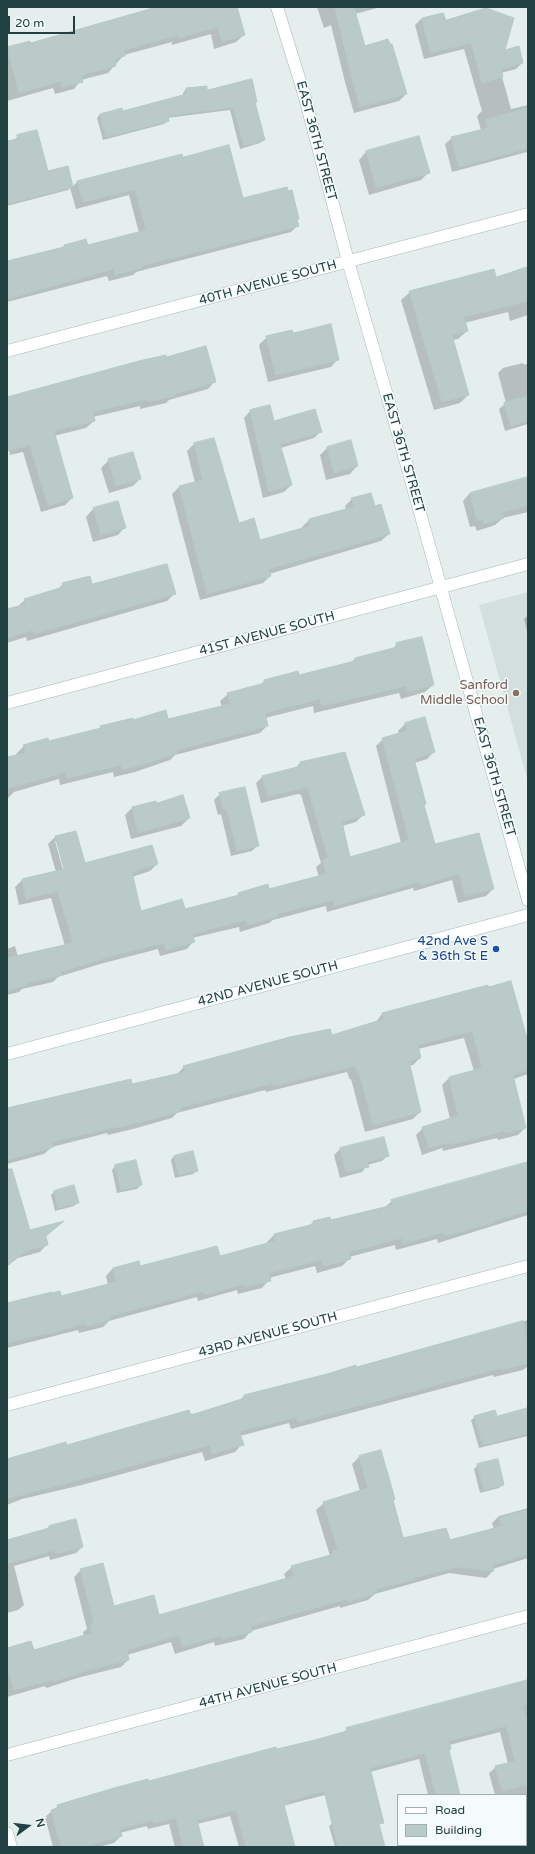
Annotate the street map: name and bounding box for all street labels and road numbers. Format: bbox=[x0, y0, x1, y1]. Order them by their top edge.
street label: EAST 36TH STREET bbox=[292, 79, 340, 203]
street label: 40TH AVENUE SOUTH bbox=[197, 257, 339, 309]
street label: EAST 36TH STREET bbox=[378, 392, 428, 514]
street label: 41ST AVENUE SOUTH bbox=[198, 608, 336, 660]
street label: EAST 36TH STREET bbox=[469, 716, 519, 838]
street label: 42ND AVENUE SOUTH bbox=[196, 958, 340, 1010]
street label: 43RD AVENUE SOUTH bbox=[197, 1309, 339, 1361]
street label: 44TH AVENUE SOUTH bbox=[197, 1660, 339, 1712]

